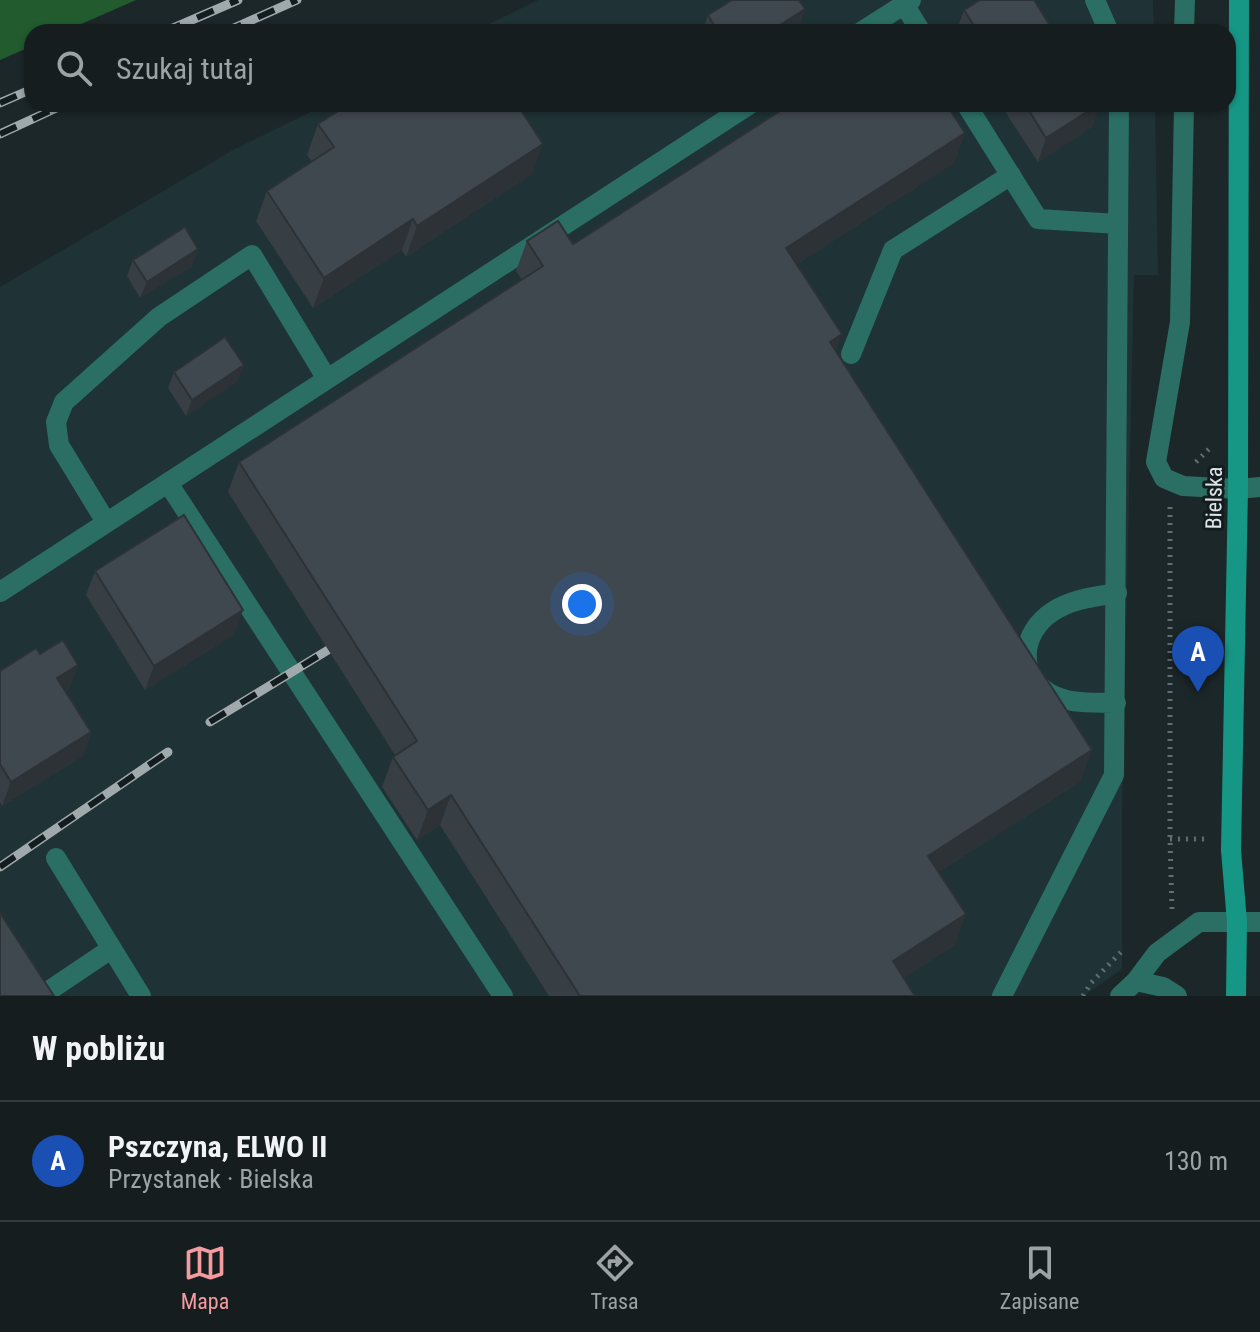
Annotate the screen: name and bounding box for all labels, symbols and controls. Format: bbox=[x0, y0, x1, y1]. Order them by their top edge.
search box bbox=[24, 24, 1236, 112]
icon: search bbox=[52, 46, 96, 90]
text: Szukaj tutaj bbox=[116, 51, 254, 86]
street label: Bielska bbox=[1201, 466, 1227, 530]
your location bbox=[562, 584, 602, 624]
pin: A bbox=[1172, 626, 1224, 692]
text: W pobliżu bbox=[32, 1028, 165, 1068]
text: Pszczyna, ELWO II bbox=[108, 1129, 327, 1164]
text: A bbox=[50, 1146, 66, 1176]
text: 130 m bbox=[1164, 1146, 1228, 1176]
text: Przystanek · Bielska bbox=[108, 1164, 314, 1194]
tab: Mapa bbox=[181, 1241, 229, 1314]
tab: Trasa bbox=[591, 1241, 639, 1314]
tab: Zapisane bbox=[1000, 1241, 1079, 1314]

